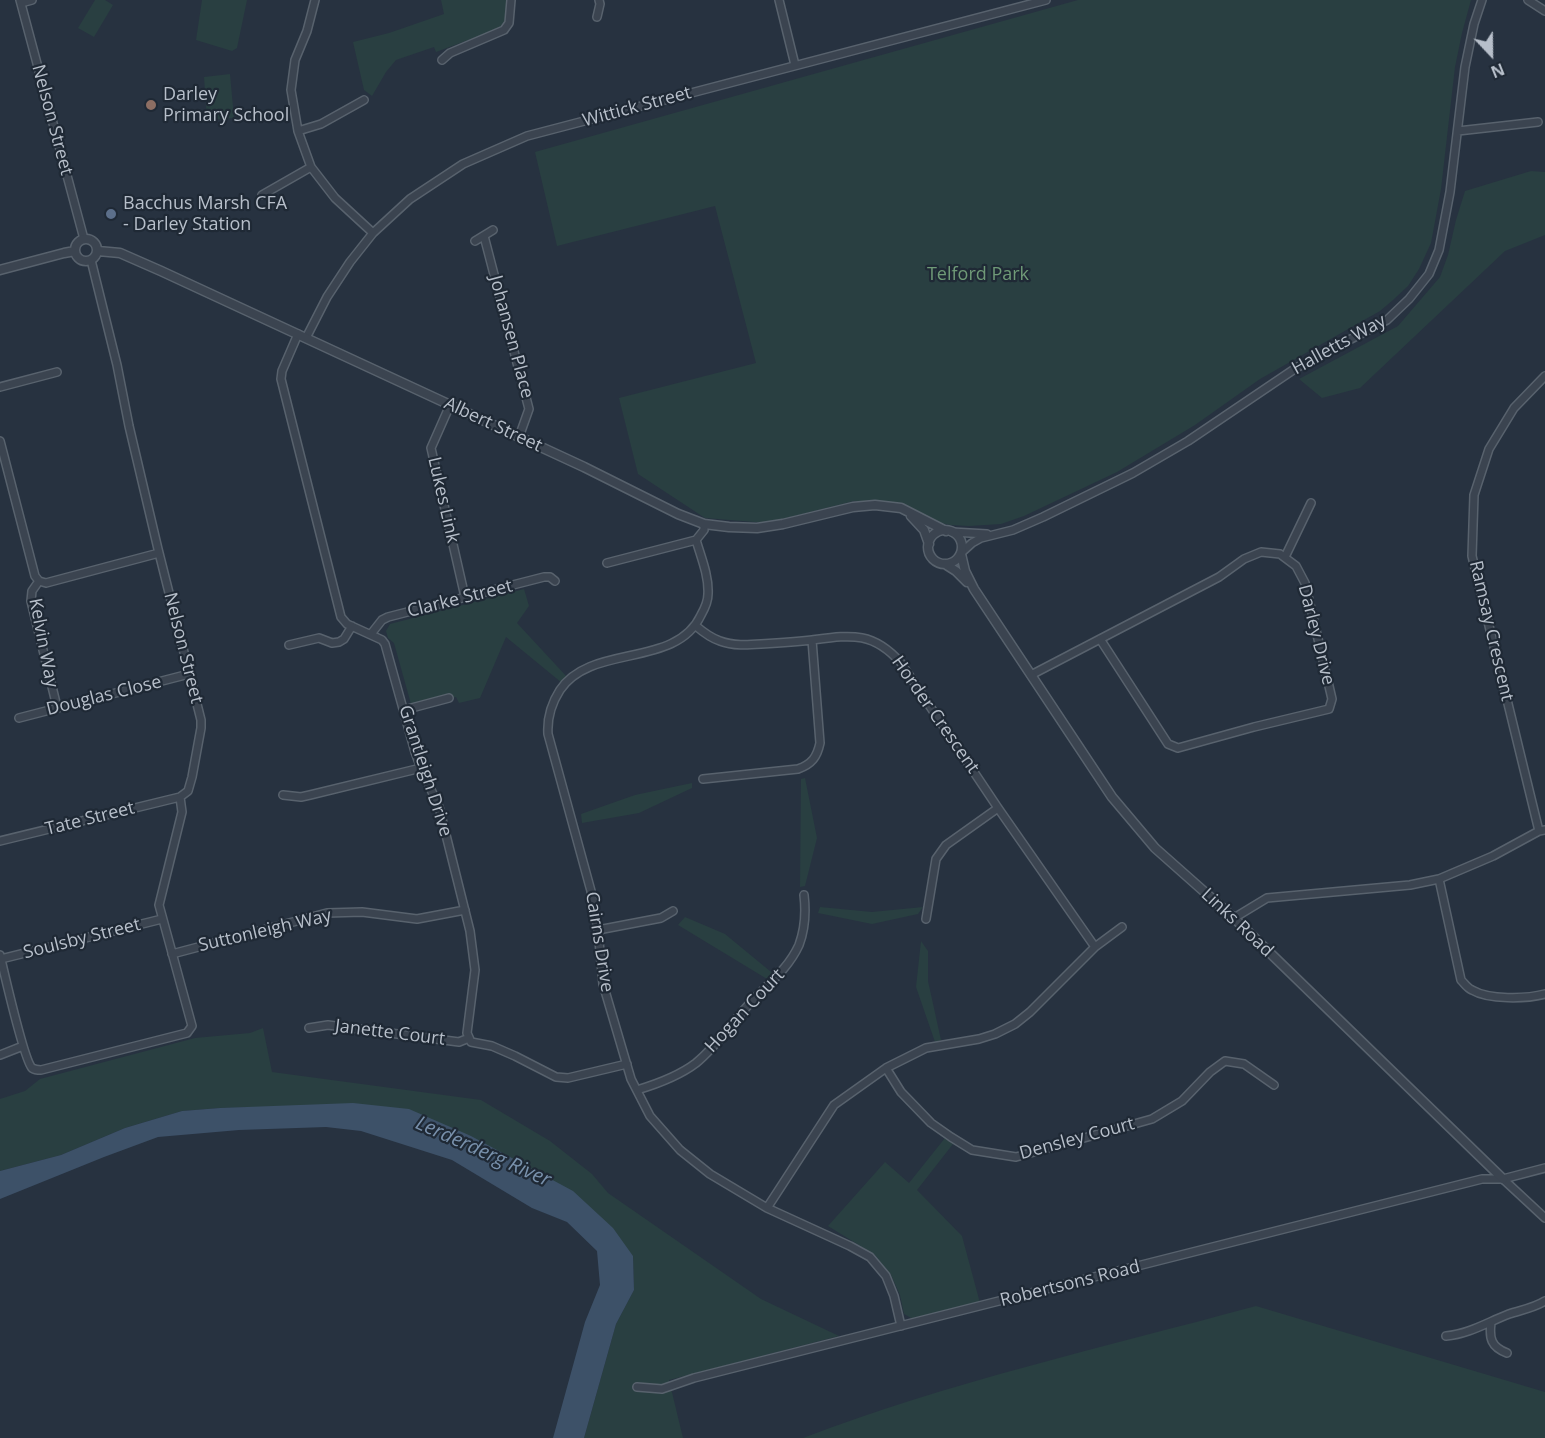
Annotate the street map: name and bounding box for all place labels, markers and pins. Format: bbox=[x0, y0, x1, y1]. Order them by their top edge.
place label: Darley Primary School bbox=[163, 84, 289, 127]
marker: Darley Primary School bbox=[144, 98, 158, 112]
place label: Bacchus Marsh CFA - Darley Station bbox=[123, 193, 287, 236]
marker: Bacchus Marsh CFA - Darley Station bbox=[104, 207, 118, 221]

